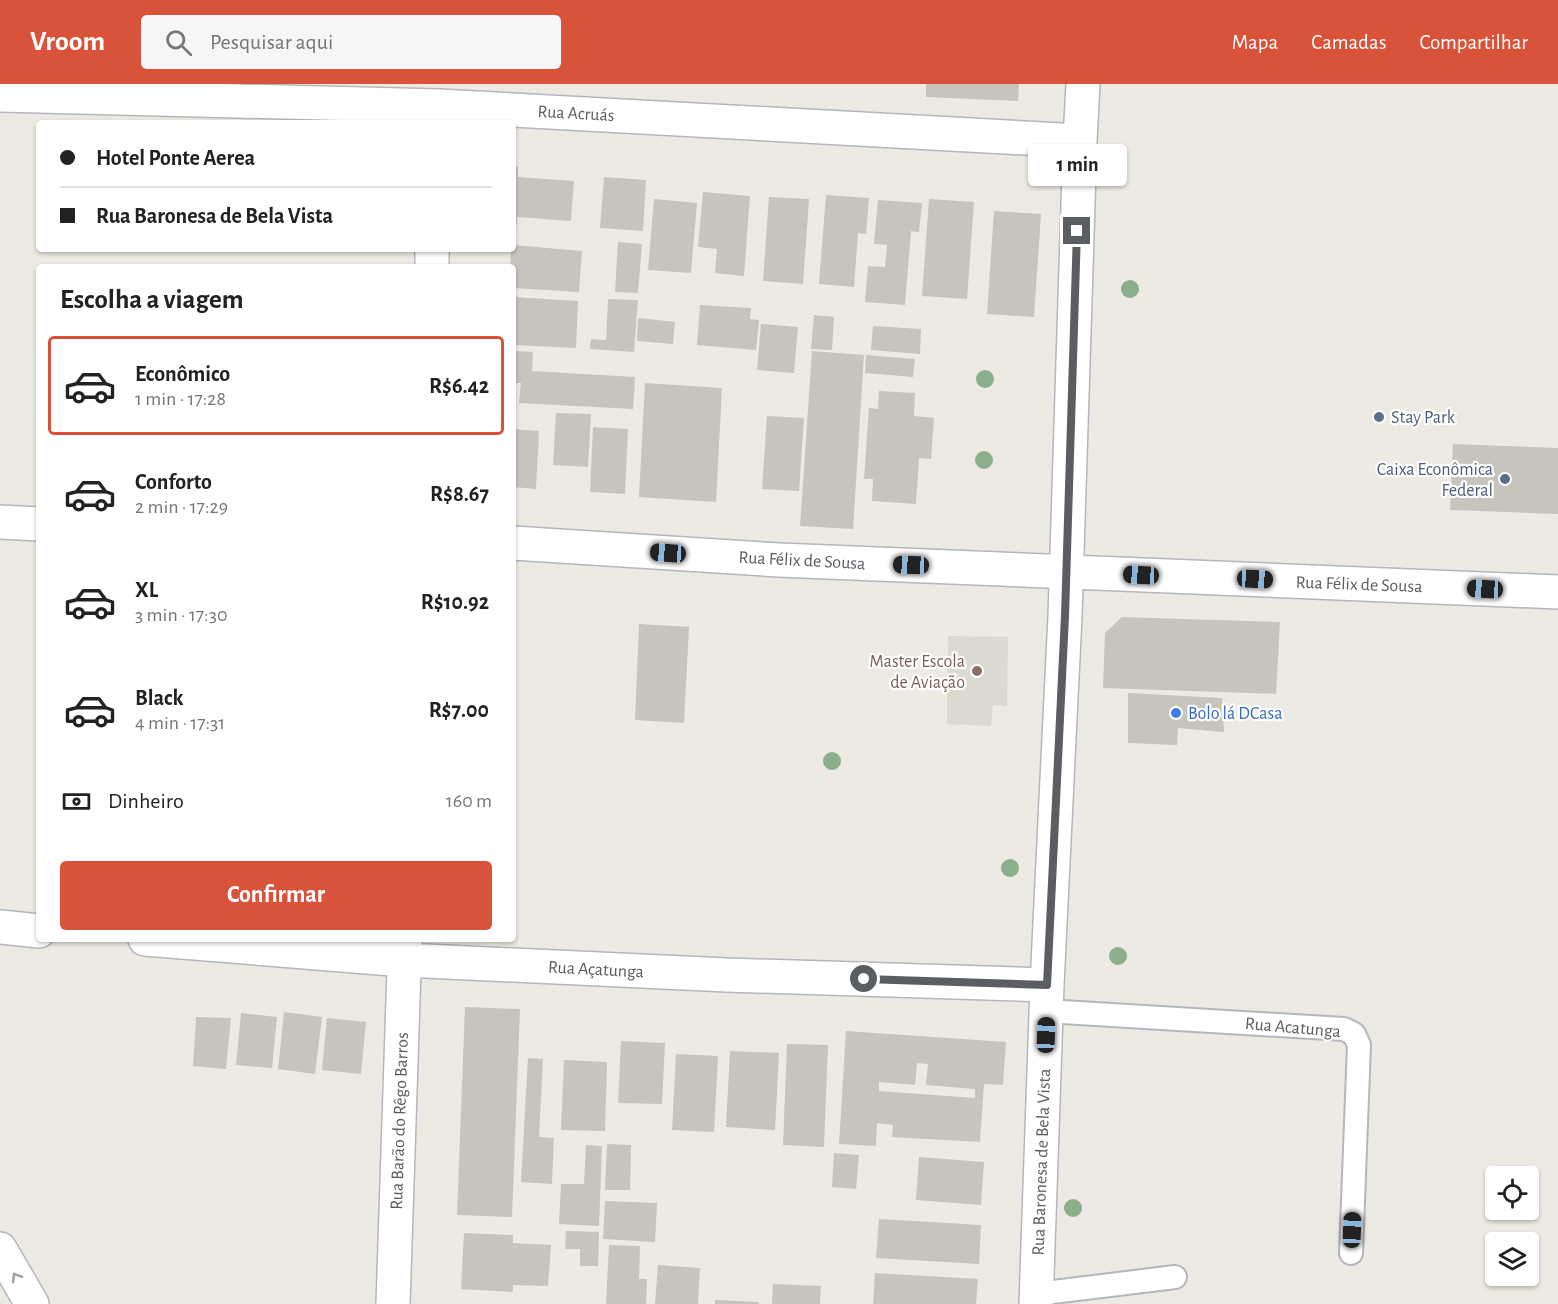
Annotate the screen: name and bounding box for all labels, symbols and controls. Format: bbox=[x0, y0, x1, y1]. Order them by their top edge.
search box bbox=[141, 15, 561, 69]
icon: search bbox=[162, 26, 195, 59]
text: Vroom bbox=[30, 28, 105, 56]
text: Pesquisar aqui bbox=[210, 31, 333, 53]
text: Mapa bbox=[1232, 32, 1278, 53]
text: Camadas bbox=[1311, 32, 1386, 53]
text: Compartilhar bbox=[1419, 32, 1528, 53]
street label: Rua Acruás bbox=[537, 103, 615, 125]
callout: 1 min bbox=[1028, 144, 1126, 186]
text: Hotel Ponte Aerea bbox=[96, 147, 255, 169]
text: 1 min bbox=[1056, 155, 1099, 175]
text: Rua Baronesa de Bela Vista bbox=[96, 205, 333, 227]
route end bbox=[1063, 217, 1090, 244]
text: Escolha a viagem bbox=[60, 286, 243, 313]
icon: car bbox=[63, 359, 117, 413]
text: Econômico bbox=[135, 363, 230, 385]
text: R$6.42 bbox=[429, 375, 489, 397]
text: 1 min · 17:28 bbox=[135, 389, 226, 409]
place label: Stay Park bbox=[1391, 409, 1456, 427]
marker: Stay Park bbox=[1372, 410, 1386, 424]
place label: Caixa Econômica Federal bbox=[1377, 461, 1493, 500]
icon: car bbox=[63, 467, 117, 521]
text: Conforto bbox=[135, 471, 212, 493]
marker: Caixa Econômica Federal bbox=[1498, 472, 1512, 486]
text: R$8.67 bbox=[430, 483, 489, 505]
text: 2 min · 17:29 bbox=[135, 497, 228, 517]
car bbox=[649, 543, 687, 563]
street label: Rua Félix de Sousa bbox=[738, 549, 866, 573]
car bbox=[893, 555, 929, 575]
car bbox=[1123, 565, 1159, 585]
car bbox=[1237, 569, 1273, 589]
street label: Rua Félix de Sousa bbox=[1295, 574, 1423, 596]
icon: car bbox=[63, 575, 117, 629]
text: XL bbox=[135, 579, 158, 601]
car bbox=[1467, 579, 1503, 599]
text: R$10.92 bbox=[421, 591, 489, 613]
text: 3 min · 17:30 bbox=[135, 605, 227, 625]
place label: Master Escola de Aviação bbox=[870, 653, 965, 692]
marker: Master Escola de Aviação bbox=[970, 664, 984, 678]
icon: car bbox=[63, 683, 117, 737]
text: Black bbox=[135, 687, 183, 709]
text: R$7.00 bbox=[429, 699, 489, 721]
place label: Bolo lá DCasa bbox=[1188, 705, 1283, 723]
marker: Bolo lá DCasa bbox=[1169, 706, 1183, 720]
text: 4 min · 17:31 bbox=[135, 713, 225, 733]
icon: cash bbox=[60, 785, 93, 818]
text: Dinheiro bbox=[108, 790, 184, 812]
text: 160 m bbox=[446, 791, 492, 811]
button: Confirmar bbox=[60, 861, 492, 930]
street label: Rua Açatunga bbox=[547, 958, 644, 982]
route start bbox=[850, 965, 877, 992]
street label: Rua Acatunga bbox=[1244, 1015, 1342, 1041]
car bbox=[1036, 1017, 1056, 1053]
street label: Rua Barão do Rêgo Barros bbox=[388, 1032, 412, 1210]
street label: Rua Baronesa de Bela Vista bbox=[1030, 1068, 1054, 1256]
map controls bbox=[1485, 1166, 1539, 1286]
button: locate bbox=[1485, 1166, 1539, 1220]
car bbox=[1342, 1212, 1362, 1248]
button: layers bbox=[1485, 1232, 1539, 1286]
one-way arrow bbox=[12, 1273, 24, 1283]

